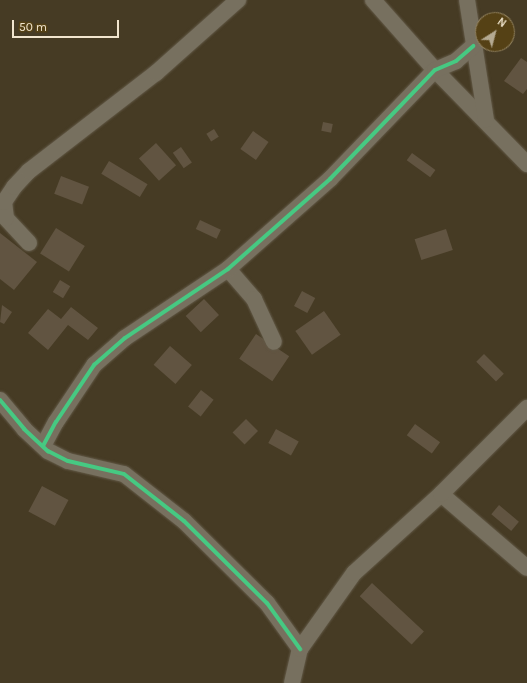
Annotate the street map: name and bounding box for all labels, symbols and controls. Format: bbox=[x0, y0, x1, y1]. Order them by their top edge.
scale bar bbox=[14, 12, 121, 38]
north arrow bbox=[475, 12, 515, 52]
text: N bbox=[495, 15, 509, 30]
text: 50 m bbox=[19, 20, 47, 34]

